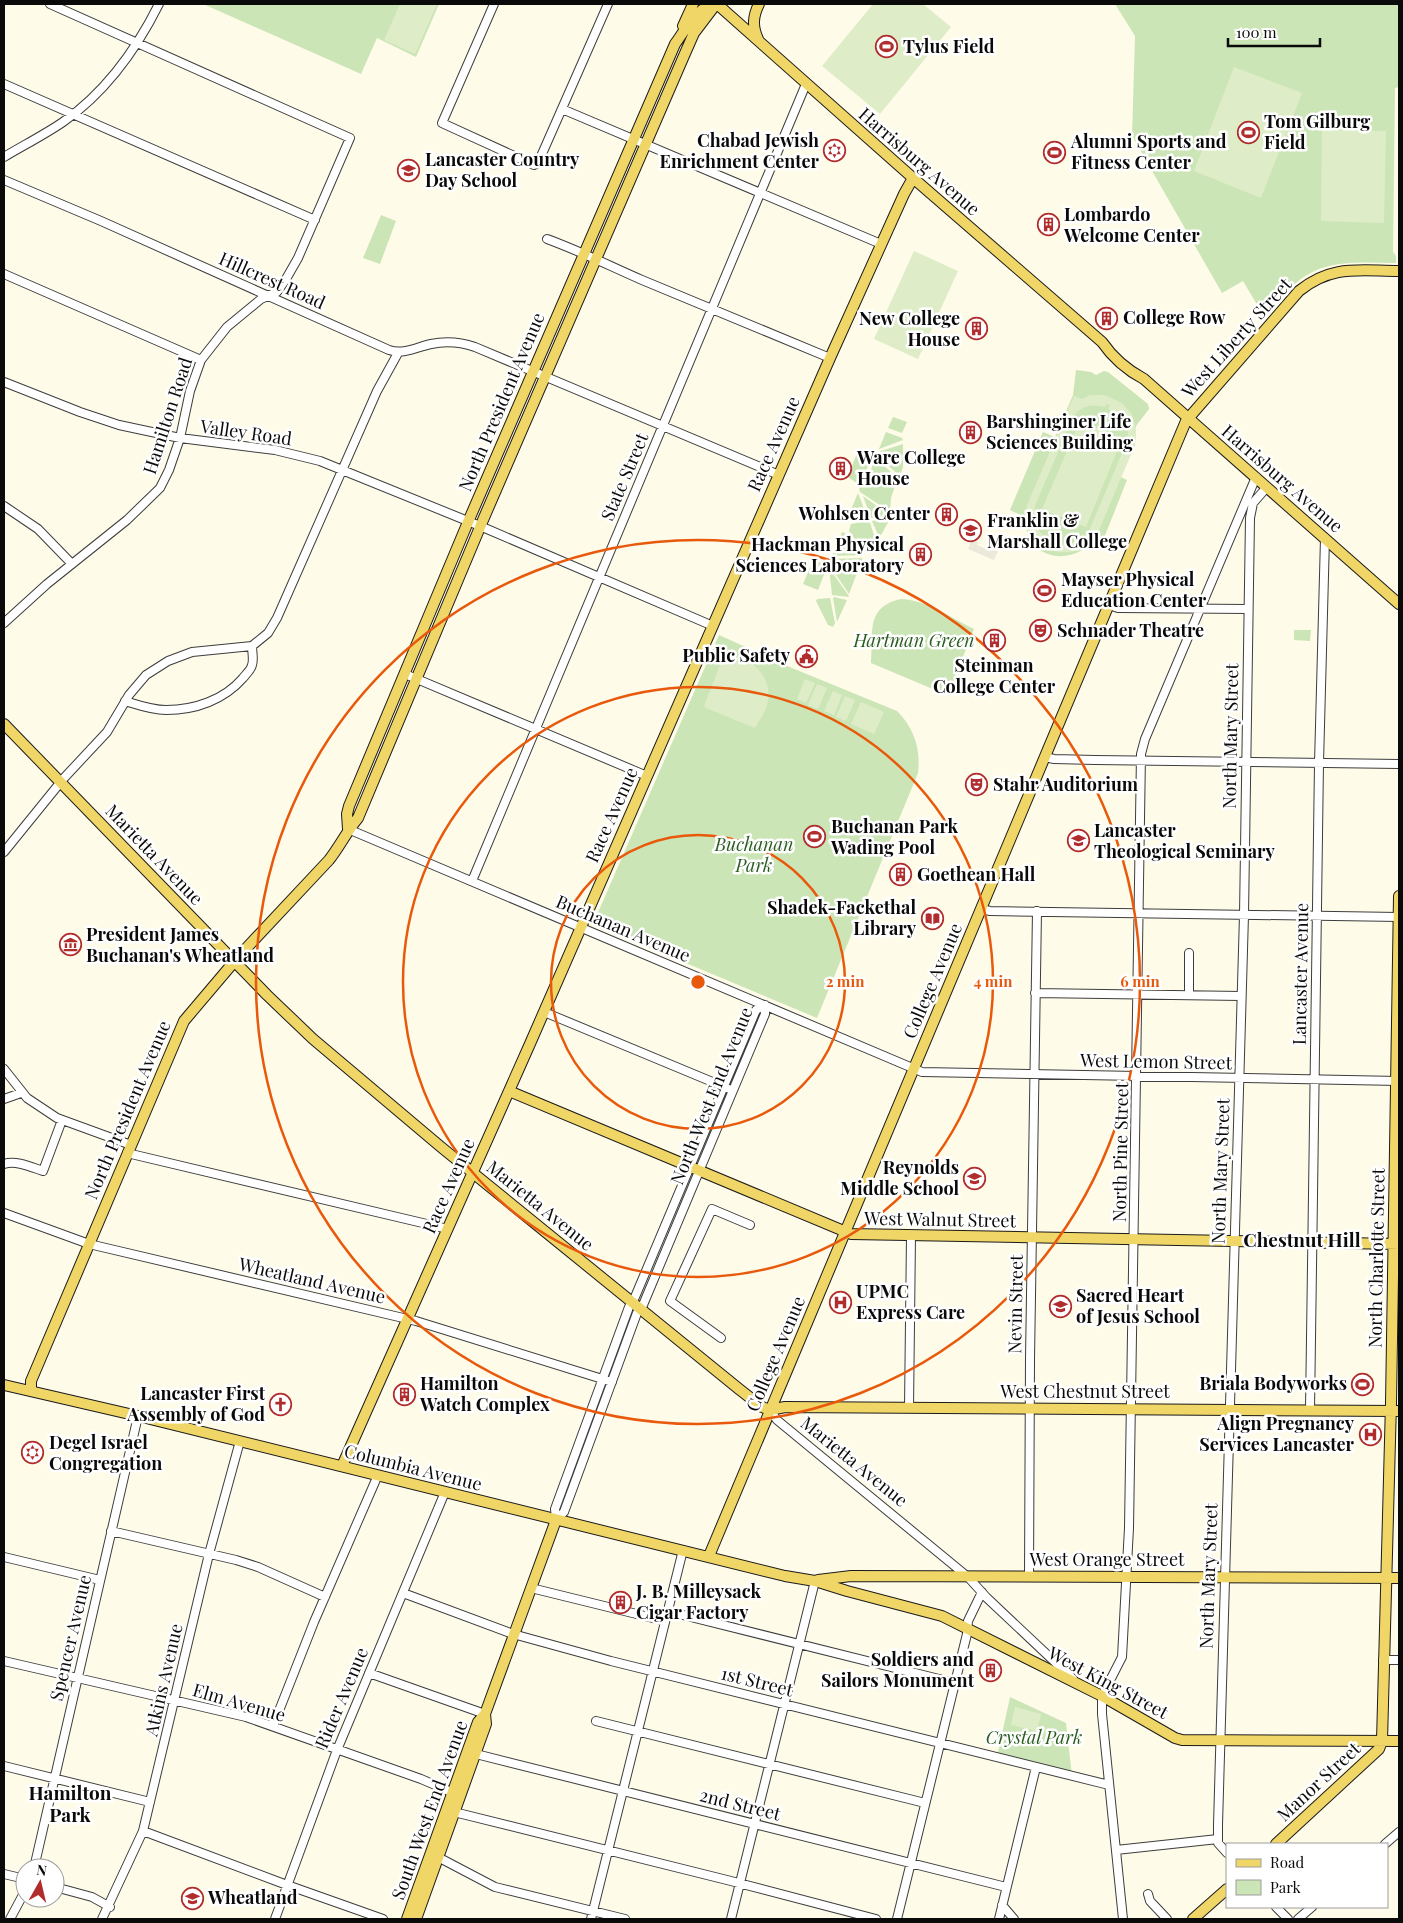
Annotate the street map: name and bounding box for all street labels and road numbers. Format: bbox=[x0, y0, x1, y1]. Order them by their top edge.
street label: Harrisburg Avenue bbox=[854, 102, 985, 221]
street label: Hillcrest Road bbox=[215, 246, 330, 314]
street label: West Liberty Street bbox=[1175, 272, 1297, 403]
street label: North President Avenue bbox=[453, 309, 550, 495]
street label: Hamilton Road bbox=[137, 354, 197, 477]
street label: Race Avenue bbox=[741, 392, 805, 495]
street label: Valley Road bbox=[198, 414, 294, 450]
street label: Harrisburg Avenue bbox=[1217, 419, 1348, 538]
street label: State Street bbox=[595, 428, 654, 524]
street label: North Mary Street bbox=[1217, 662, 1243, 809]
street label: Race Avenue bbox=[579, 763, 643, 866]
street label: Marietta Avenue bbox=[101, 799, 209, 910]
street label: Buchanan Avenue bbox=[553, 889, 694, 967]
street label: Lancaster Avenue bbox=[1287, 903, 1313, 1045]
street label: College Avenue bbox=[897, 919, 967, 1042]
street label: North West End Avenue bbox=[664, 1003, 758, 1188]
street label: North President Avenue bbox=[79, 1017, 176, 1203]
street label: West Lemon Street bbox=[1079, 1048, 1233, 1074]
street label: North Pine Street bbox=[1107, 1081, 1133, 1222]
street label: North Mary Street bbox=[1205, 1097, 1235, 1244]
street label: Race Avenue bbox=[416, 1134, 480, 1237]
street label: Marietta Avenue bbox=[482, 1155, 599, 1256]
street label: North Charlotte Street bbox=[1362, 1167, 1390, 1348]
street label: West Walnut Street bbox=[863, 1206, 1017, 1232]
street label: Wheatland Avenue bbox=[236, 1251, 388, 1309]
street label: Nevin Street bbox=[1002, 1254, 1028, 1354]
street label: College Avenue bbox=[740, 1292, 810, 1415]
street label: West Chestnut Street bbox=[999, 1379, 1170, 1403]
street label: Marietta Avenue bbox=[796, 1411, 913, 1512]
street label: Columbia Avenue bbox=[342, 1438, 485, 1496]
street label: North Mary Street bbox=[1193, 1502, 1223, 1649]
street label: West Orange Street bbox=[1029, 1547, 1185, 1571]
street label: Spencer Avenue bbox=[44, 1572, 96, 1703]
street label: Atkins Avenue bbox=[138, 1621, 188, 1739]
street label: West King Street bbox=[1043, 1640, 1173, 1724]
street label: Rider Avenue bbox=[309, 1643, 373, 1752]
street label: 1st Street bbox=[719, 1660, 796, 1702]
street label: Elm Avenue bbox=[190, 1677, 288, 1727]
street label: South West End Avenue bbox=[385, 1717, 473, 1903]
street label: Manor Street bbox=[1272, 1736, 1366, 1826]
street label: 2nd Street bbox=[697, 1782, 784, 1826]

